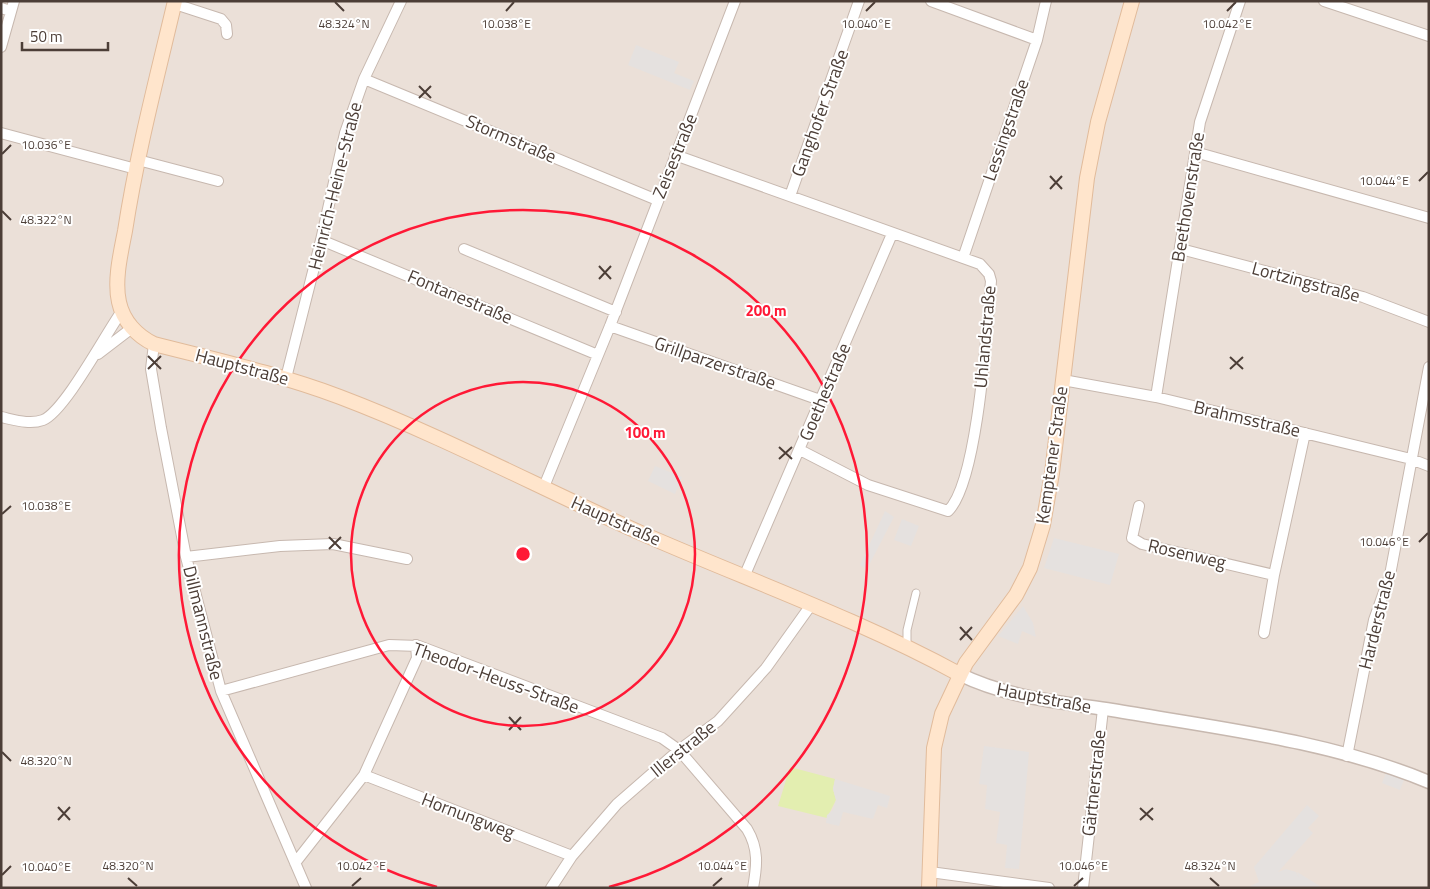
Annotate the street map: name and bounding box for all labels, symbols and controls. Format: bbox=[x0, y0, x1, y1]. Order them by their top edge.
text: 48.324°N bbox=[318, 14, 370, 33]
text: 10.038°E bbox=[481, 14, 531, 33]
text: 10.040°E bbox=[841, 14, 891, 33]
text: 10.042°E bbox=[1202, 14, 1252, 33]
scale bar bbox=[22, 20, 109, 52]
text: 50 m bbox=[30, 25, 63, 48]
street label: Ganghofer Straße bbox=[784, 45, 855, 180]
street label: Lessingstraße bbox=[975, 75, 1036, 185]
street label: Heinrich-Heine-Straße bbox=[301, 99, 368, 273]
street label: Stormstraße bbox=[462, 107, 561, 170]
street label: Zeisestraße bbox=[645, 109, 704, 202]
street label: Beethovenstraße bbox=[1164, 130, 1211, 264]
text: 10.036°E bbox=[21, 135, 71, 154]
text: 10.044°E bbox=[1359, 171, 1409, 190]
text: 48.322°N bbox=[20, 210, 72, 229]
street label: Lortzingstraße bbox=[1249, 254, 1363, 309]
street label: Fontanestraße bbox=[404, 262, 517, 331]
street label: Uhlandstraße bbox=[967, 284, 1002, 389]
text: 200 m bbox=[745, 299, 787, 322]
street label: Grillparzerstraße bbox=[651, 329, 780, 396]
street label: Goethestraße bbox=[792, 339, 857, 445]
street label: Hauptstraße bbox=[192, 341, 292, 392]
street label: Kemptener Straße bbox=[1028, 384, 1075, 525]
street label: Brahmsstraße bbox=[1191, 393, 1303, 444]
text: 100 m bbox=[624, 421, 666, 444]
street label: Hauptstraße bbox=[567, 489, 665, 552]
text: 10.038°E bbox=[21, 496, 71, 515]
street label: Rosenweg bbox=[1145, 531, 1229, 576]
text: 10.046°E bbox=[1359, 532, 1409, 551]
centre of rings bbox=[514, 545, 532, 563]
street label: Dillmannstraße bbox=[176, 563, 231, 683]
street label: Harderstraße bbox=[1351, 567, 1402, 672]
street label: Theodor-Heuss-Straße bbox=[409, 635, 583, 720]
street label: Hauptstraße bbox=[994, 675, 1094, 720]
street label: Illerstraße bbox=[644, 714, 721, 783]
street label: Gärtnerstraße bbox=[1074, 728, 1113, 838]
text: 48.320°N bbox=[20, 751, 72, 770]
street label: Hornungweg bbox=[418, 785, 519, 846]
text: 48.320°N bbox=[102, 856, 154, 875]
text: 10.042°E bbox=[336, 856, 386, 875]
text: 10.044°E bbox=[697, 856, 747, 875]
text: 10.046°E bbox=[1058, 856, 1108, 875]
text: 48.324°N bbox=[1184, 856, 1236, 875]
text: 10.040°E bbox=[21, 857, 71, 876]

